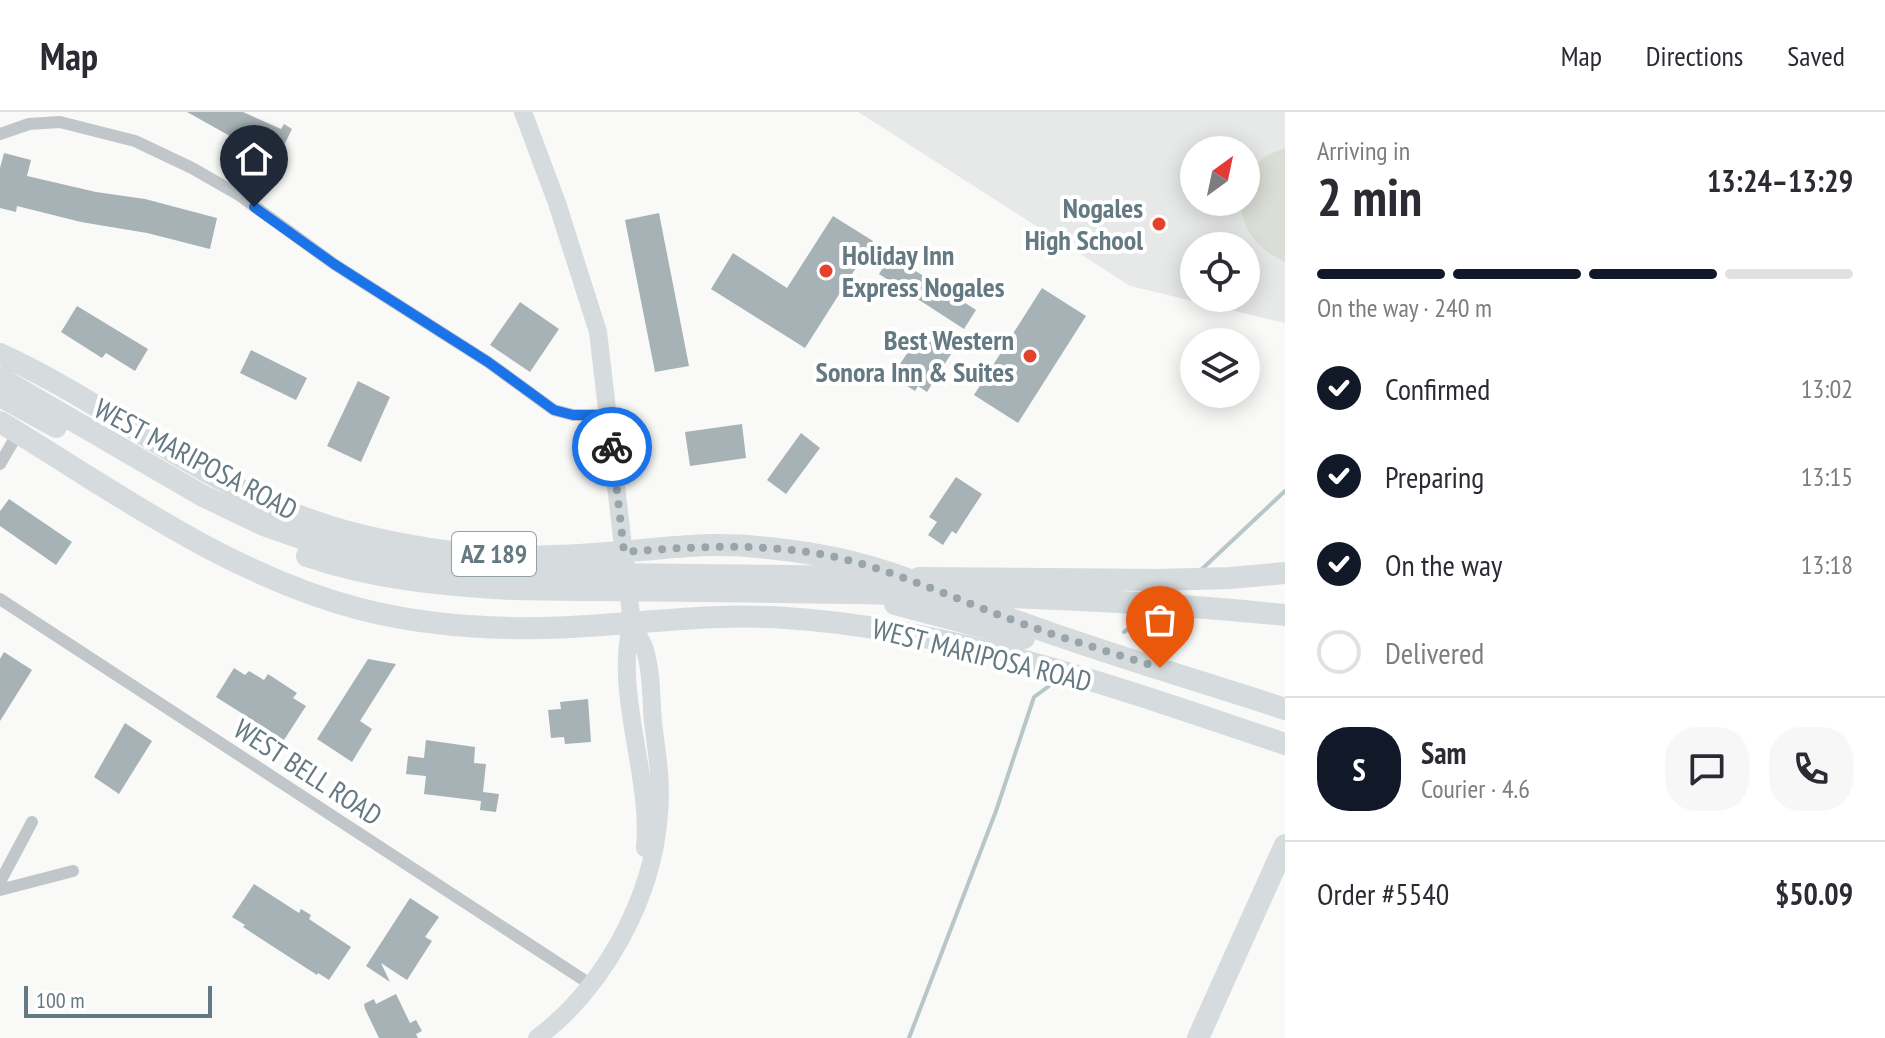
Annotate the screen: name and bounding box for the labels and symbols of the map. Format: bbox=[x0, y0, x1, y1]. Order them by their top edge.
pin bbox=[220, 125, 288, 207]
north arrow bbox=[1180, 136, 1260, 216]
place label: Nogales High School bbox=[1025, 189, 1143, 258]
marker: Nogales High School bbox=[1150, 215, 1168, 233]
place label: Holiday Inn Express Nogales bbox=[842, 236, 1005, 305]
marker: Holiday Inn Express Nogales bbox=[817, 262, 835, 280]
place label: Best Western Sonora Inn & Suites bbox=[816, 321, 1014, 390]
marker: Best Western Sonora Inn & Suites bbox=[1021, 347, 1039, 365]
street label: WEST MARIPOSA ROAD bbox=[88, 389, 304, 528]
courier bbox=[572, 407, 652, 487]
road number: AZ 189 bbox=[452, 532, 536, 576]
pin bbox=[1126, 586, 1194, 668]
street label: WEST MARIPOSA ROAD bbox=[869, 609, 1096, 700]
street label: WEST BELL ROAD bbox=[227, 710, 389, 833]
scale bar bbox=[24, 982, 212, 1018]

